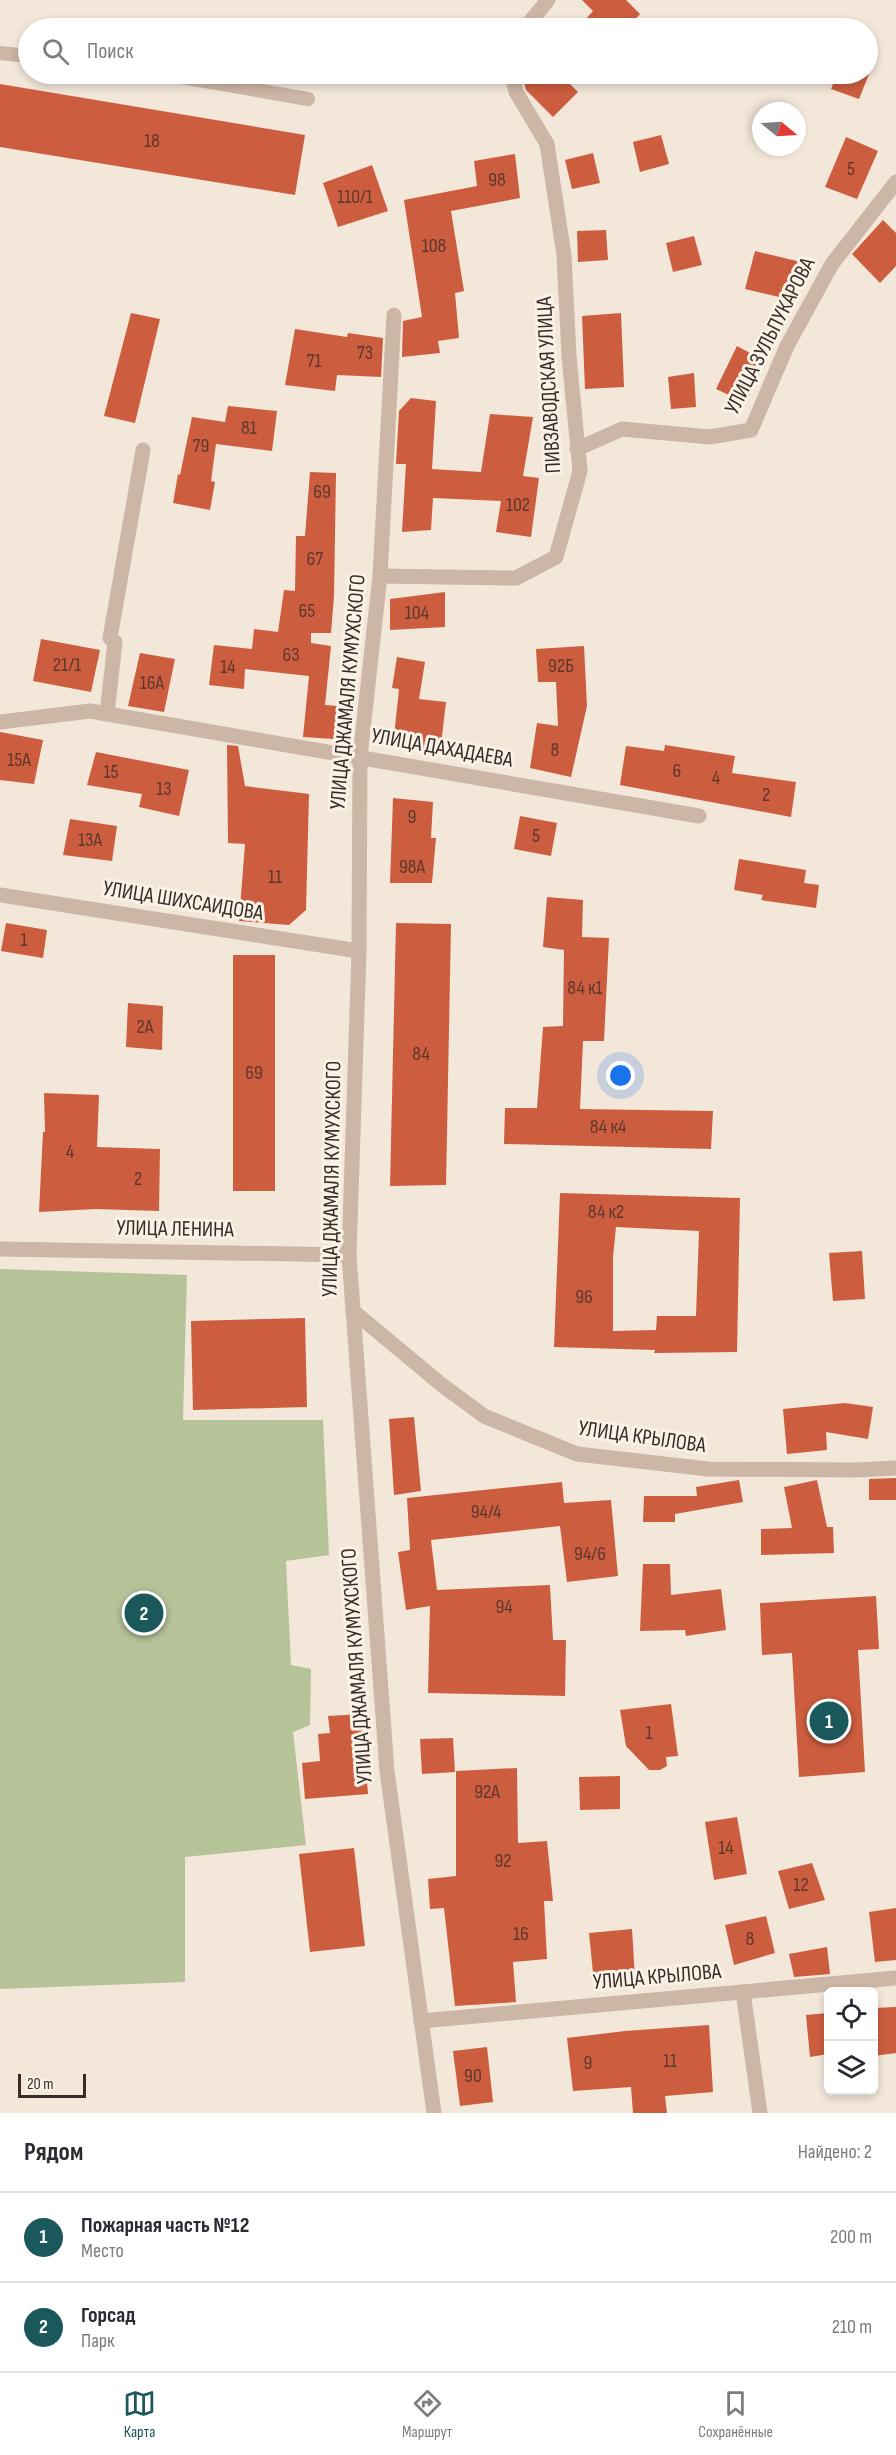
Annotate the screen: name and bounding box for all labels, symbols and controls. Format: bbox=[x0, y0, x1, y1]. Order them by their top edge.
search box bbox=[18, 18, 878, 84]
icon: search bbox=[39, 35, 72, 68]
text: Поиск bbox=[87, 38, 133, 65]
north arrow bbox=[752, 102, 806, 156]
house number: 18 bbox=[144, 129, 160, 153]
house number: 5 bbox=[847, 157, 855, 181]
house number: 98 bbox=[488, 168, 506, 192]
house number: 110/1 bbox=[337, 185, 373, 209]
house number: 108 bbox=[422, 234, 446, 258]
street label: УЛИЦА ЗУЛЬПУКАРОВА bbox=[719, 253, 821, 419]
street label: ПИВЗАВОДСКАЯ УЛИЦА bbox=[531, 295, 567, 474]
house number: 73 bbox=[357, 341, 373, 365]
house number: 71 bbox=[306, 349, 322, 373]
house number: 81 bbox=[241, 416, 257, 440]
house number: 79 bbox=[193, 434, 209, 458]
house number: 69 bbox=[313, 480, 331, 504]
house number: 102 bbox=[506, 493, 530, 517]
house number: 67 bbox=[307, 547, 323, 571]
street label: УЛИЦА ДЖАМАЛЯ КУМУХСКОГО bbox=[324, 573, 372, 811]
house number: 65 bbox=[299, 599, 315, 623]
house number: 104 bbox=[405, 601, 429, 625]
house number: 63 bbox=[282, 643, 300, 667]
house number: 21/1 bbox=[53, 653, 81, 677]
house number: 92Б bbox=[548, 654, 574, 678]
house number: 14 bbox=[220, 655, 236, 679]
house number: 16А bbox=[140, 671, 165, 695]
street label: УЛИЦА ДАХАДАЕВА bbox=[369, 722, 516, 774]
house number: 8 bbox=[551, 738, 559, 762]
house number: 15А bbox=[7, 748, 31, 772]
house number: 6 bbox=[673, 759, 681, 783]
house number: 15 bbox=[103, 760, 119, 784]
house number: 4 bbox=[712, 766, 720, 790]
house number: 13 bbox=[156, 777, 172, 801]
house number: 2 bbox=[762, 783, 770, 807]
house number: 9 bbox=[408, 805, 416, 829]
house number: 5 bbox=[532, 824, 540, 848]
house number: 13А bbox=[78, 828, 102, 852]
house number: 98А bbox=[399, 855, 426, 879]
house number: 11 bbox=[268, 865, 282, 889]
street label: УЛИЦА ШИХСАИДОВА bbox=[101, 875, 266, 927]
house number: 1 bbox=[21, 928, 28, 952]
house number: 84 к1 bbox=[567, 976, 603, 1000]
house number: 2А bbox=[137, 1015, 154, 1039]
house number: 84 bbox=[412, 1042, 430, 1066]
house number: 69 bbox=[245, 1061, 263, 1085]
street label: УЛИЦА ДЖАМАЛЯ КУМУХСКОГО bbox=[316, 1061, 348, 1297]
your location bbox=[606, 1061, 635, 1090]
house number: 84 к4 bbox=[590, 1115, 626, 1139]
house number: 4 bbox=[66, 1140, 74, 1164]
house number: 2 bbox=[134, 1167, 142, 1191]
house number: 84 к2 bbox=[588, 1200, 624, 1224]
street label: УЛИЦА ЛЕНИНА bbox=[116, 1214, 235, 1244]
house number: 96 bbox=[575, 1285, 593, 1309]
street label: УЛИЦА КРЫЛОВА bbox=[576, 1415, 708, 1459]
house number: 94/4 bbox=[471, 1500, 501, 1524]
house number: 94/6 bbox=[574, 1542, 606, 1566]
street label: УЛИЦА ДЖАМАЛЯ КУМУХСКОГО bbox=[335, 1547, 379, 1785]
pin: 2 bbox=[124, 1590, 164, 1636]
house number: 94 bbox=[495, 1595, 513, 1619]
pin: 1 bbox=[810, 1698, 848, 1744]
house number: 1 bbox=[646, 1721, 653, 1745]
house number: 92А bbox=[474, 1780, 500, 1804]
house number: 14 bbox=[718, 1836, 734, 1860]
house number: 92 bbox=[494, 1849, 512, 1873]
house number: 12 bbox=[793, 1873, 809, 1897]
house number: 16 bbox=[513, 1922, 529, 1946]
house number: 8 bbox=[746, 1927, 754, 1951]
street label: УЛИЦА КРЫЛОВА bbox=[592, 1958, 723, 1996]
map controls bbox=[824, 1987, 878, 2095]
button: locate bbox=[824, 1987, 878, 2041]
button: layers bbox=[824, 2041, 878, 2095]
house number: 11 bbox=[663, 2049, 677, 2073]
house number: 9 bbox=[584, 2051, 592, 2075]
house number: 90 bbox=[464, 2064, 482, 2088]
scale bar bbox=[18, 2071, 86, 2098]
text: 20 m bbox=[27, 2075, 54, 2094]
text: Рядом bbox=[24, 2137, 83, 2168]
text: Найдено: 2 bbox=[798, 2140, 872, 2164]
text: Пожарная часть №12 bbox=[81, 2212, 249, 2239]
text: 1 bbox=[40, 2225, 47, 2249]
text: 200 m bbox=[830, 2225, 872, 2249]
text: Место bbox=[81, 2239, 124, 2263]
text: Горсад bbox=[81, 2302, 135, 2329]
text: 2 bbox=[39, 2315, 48, 2339]
text: 210 m bbox=[832, 2315, 872, 2339]
text: Парк bbox=[81, 2329, 115, 2353]
tab: Карта bbox=[123, 2387, 156, 2442]
tab: Маршрут bbox=[402, 2387, 452, 2442]
tab: Сохранённые bbox=[698, 2387, 773, 2442]

